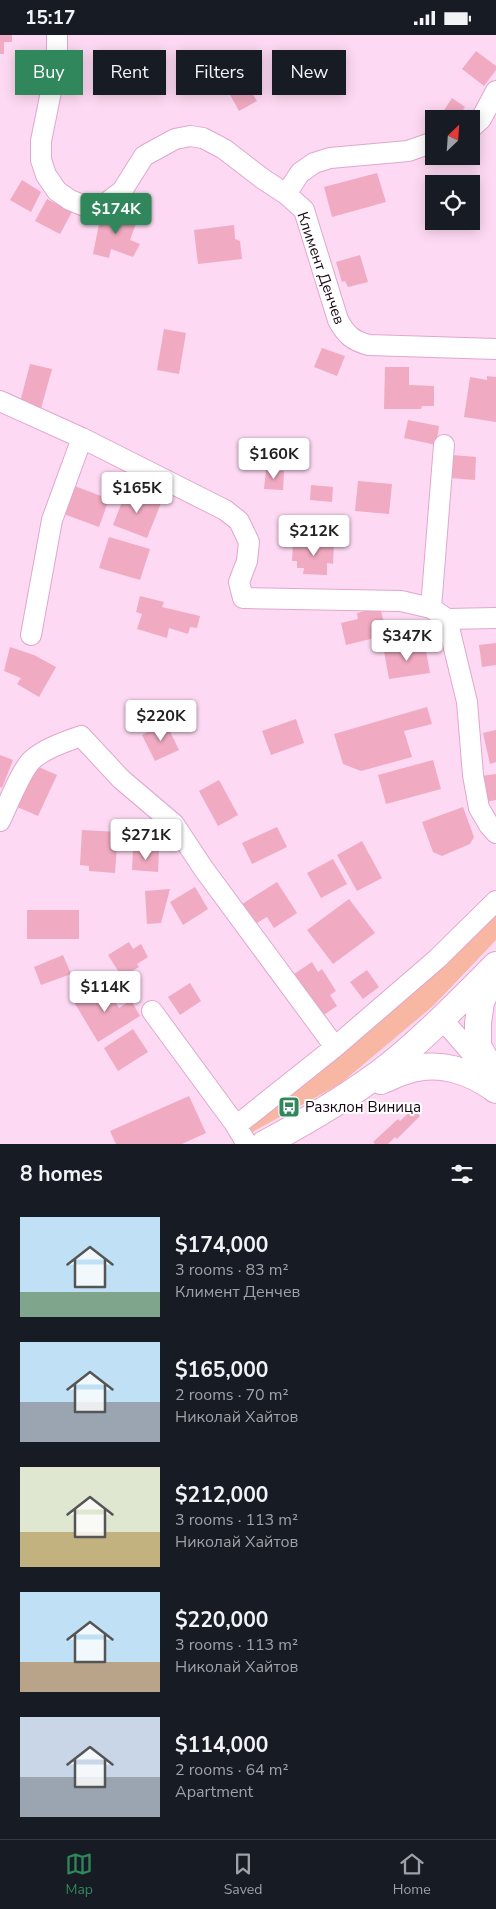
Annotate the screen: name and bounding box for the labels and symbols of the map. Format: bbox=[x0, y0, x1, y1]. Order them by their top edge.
north arrow bbox=[425, 110, 480, 165]
pin: $174K bbox=[81, 193, 151, 235]
street label: Климент Денчев bbox=[292, 209, 350, 327]
pin: $160K bbox=[239, 437, 309, 480]
pin: $165K bbox=[102, 471, 172, 514]
pin: $212K bbox=[279, 515, 349, 557]
pin: $347K bbox=[372, 619, 442, 662]
pin: $220K bbox=[126, 699, 196, 742]
pin: $271K bbox=[111, 819, 181, 861]
pin: $114K bbox=[70, 971, 140, 1013]
bus stop icon: Разклон Виница bbox=[277, 1095, 301, 1119]
place label: Разклон Виница bbox=[305, 1097, 421, 1117]

